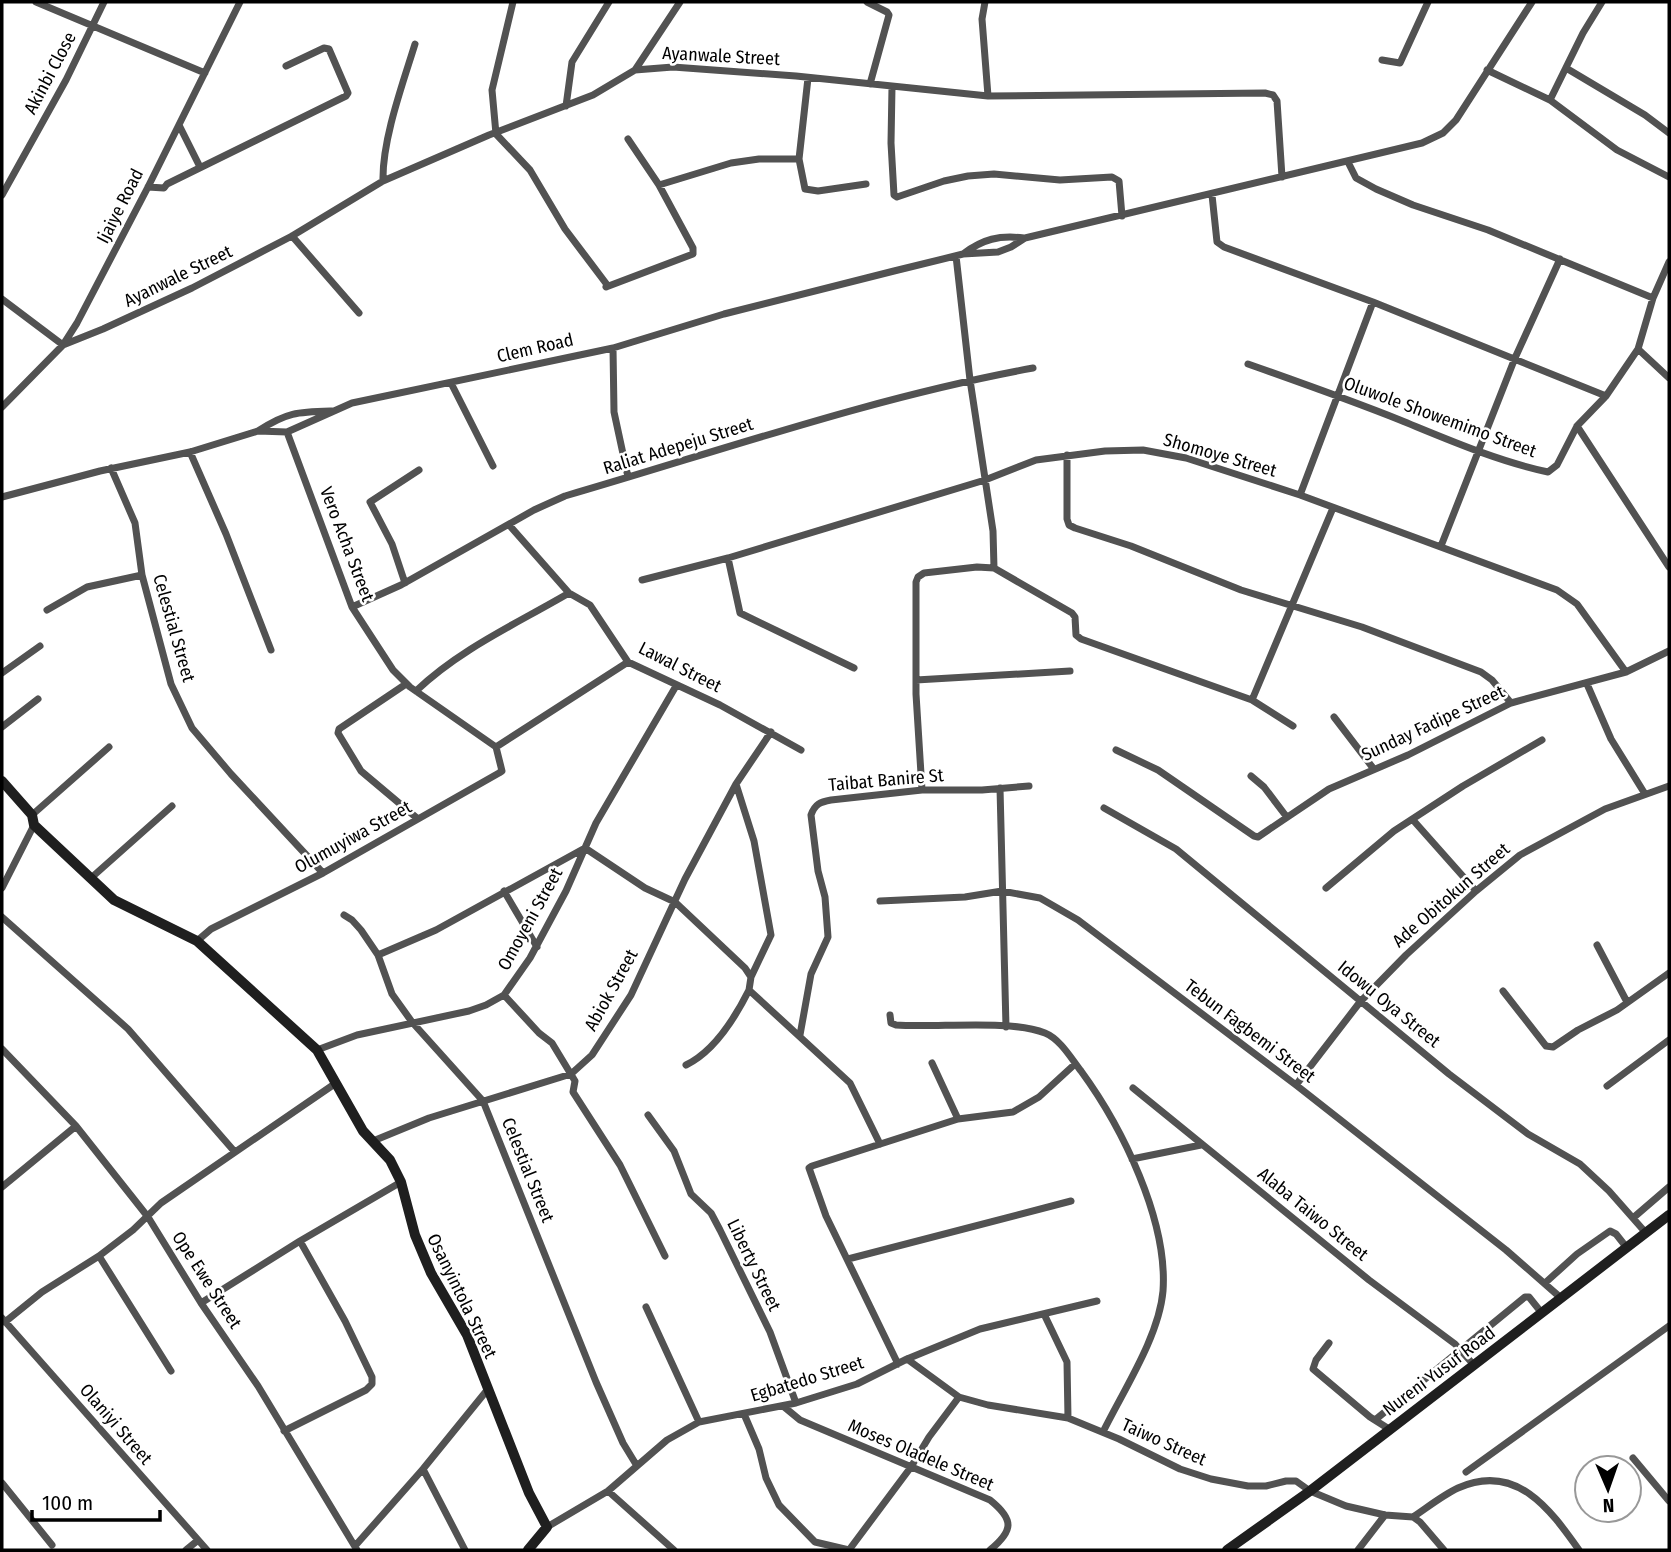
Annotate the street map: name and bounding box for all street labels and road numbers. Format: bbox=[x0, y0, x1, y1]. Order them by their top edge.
street label: Akinbi Close bbox=[19, 28, 81, 118]
street label: Ayanwale Street bbox=[662, 42, 781, 70]
street label: Ijaiye Road bbox=[92, 165, 148, 247]
street label: Ayanwale Street bbox=[120, 240, 236, 312]
street label: Clem Road bbox=[495, 329, 575, 367]
street label: Oluwole Showemimo Street bbox=[1341, 372, 1539, 462]
street label: Raliat Adepeju Street bbox=[600, 413, 756, 479]
street label: Shomoye Street bbox=[1161, 428, 1279, 482]
street label: Vero Acha Street bbox=[315, 484, 379, 605]
street label: Celestial Street bbox=[148, 572, 200, 685]
street label: Lawal Street bbox=[635, 637, 725, 697]
street label: Sunday Fadipe Street bbox=[1358, 680, 1508, 766]
street label: Taibat Banire St bbox=[827, 764, 945, 796]
street label: Olumuyiwa Street bbox=[291, 796, 415, 878]
street label: Ade Obitokun Street bbox=[1388, 838, 1514, 952]
street label: Omoyeni Street bbox=[493, 864, 567, 974]
street label: Abiok Street bbox=[580, 945, 642, 1035]
street label: Idowu Oya Street bbox=[1333, 956, 1445, 1052]
street label: Tebun Fagbemi Street bbox=[1180, 975, 1320, 1087]
street label: Celestial Street bbox=[497, 1114, 559, 1226]
street label: Alaba Taiwo Street bbox=[1253, 1163, 1373, 1265]
street label: Liberty Street bbox=[722, 1215, 786, 1315]
street label: Ope Ewe Street bbox=[167, 1227, 247, 1333]
street label: Osanyintola Street bbox=[422, 1230, 502, 1362]
street label: Nureni Yusuf Road bbox=[1379, 1322, 1499, 1420]
street label: Egbatedo Street bbox=[748, 1351, 866, 1407]
street label: Olaniyi Street bbox=[75, 1379, 157, 1469]
street label: Moses Oladele Street bbox=[845, 1414, 997, 1496]
street label: Taiwo Street bbox=[1118, 1414, 1210, 1471]

